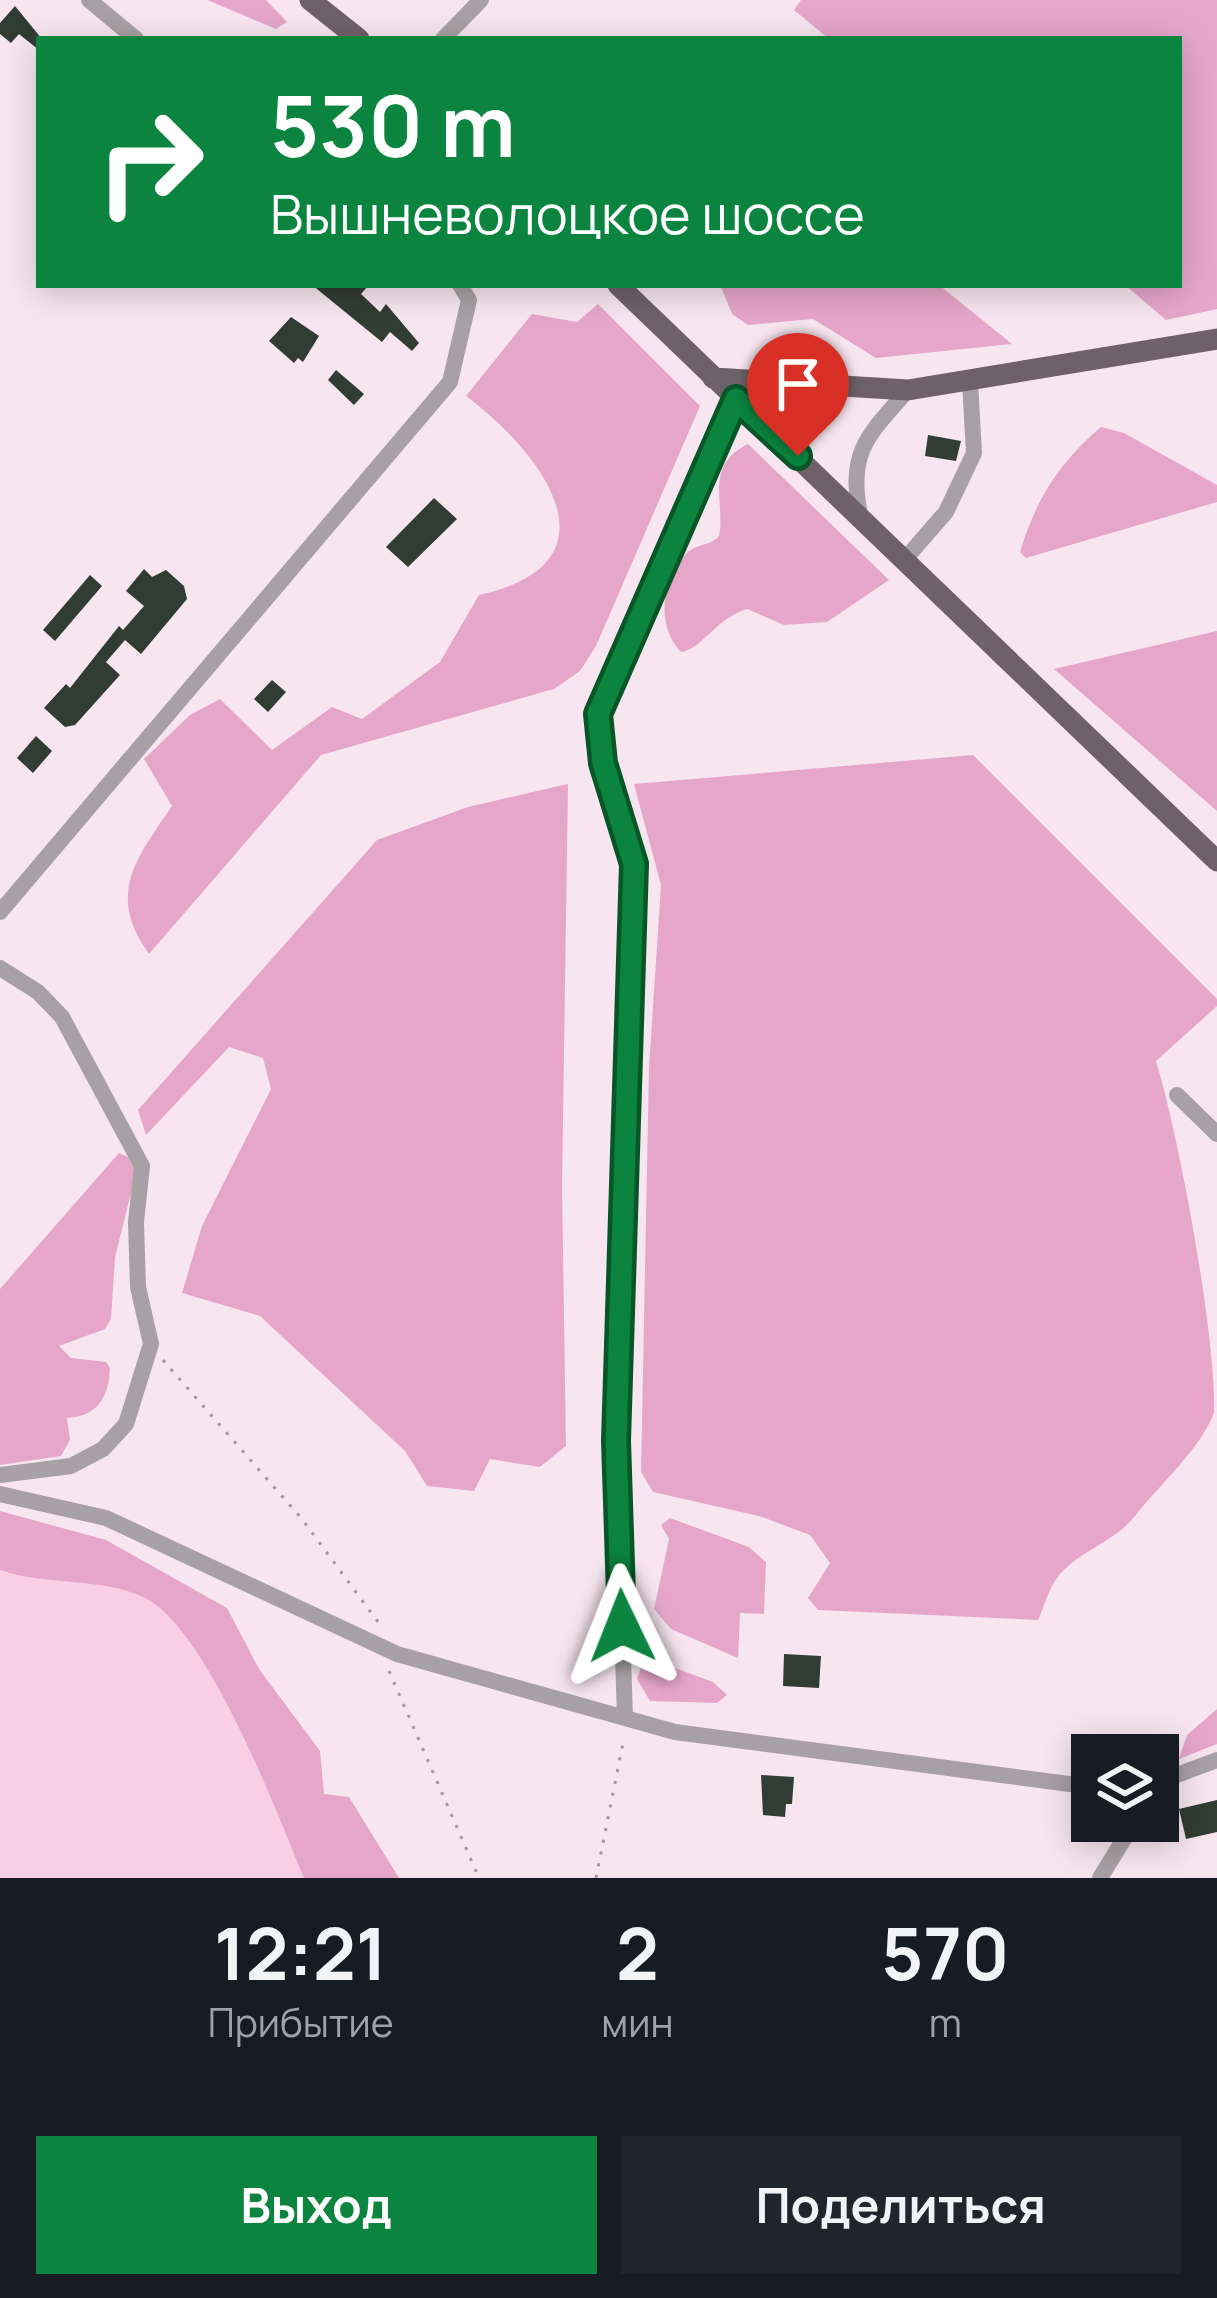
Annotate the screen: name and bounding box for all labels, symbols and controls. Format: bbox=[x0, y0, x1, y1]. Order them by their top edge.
text: 530 m bbox=[270, 67, 516, 182]
icon: right bbox=[72, 84, 228, 240]
text: Вышневолоцкое шоссе bbox=[270, 176, 865, 250]
pin bbox=[747, 333, 849, 456]
icon: arrive bbox=[765, 351, 831, 417]
position arrow bbox=[559, 1563, 685, 1689]
map controls bbox=[1071, 1734, 1179, 1842]
button: layers bbox=[1071, 1734, 1179, 1842]
text: 12:21 bbox=[214, 1903, 387, 2002]
text: 2 bbox=[616, 1903, 659, 2002]
text: 570 bbox=[881, 1903, 1009, 2002]
text: Прибытие bbox=[208, 1995, 394, 2049]
text: мин bbox=[601, 1995, 674, 2049]
text: m bbox=[929, 1995, 962, 2049]
button: Выход bbox=[36, 2136, 597, 2274]
button: Поделиться bbox=[621, 2136, 1181, 2274]

